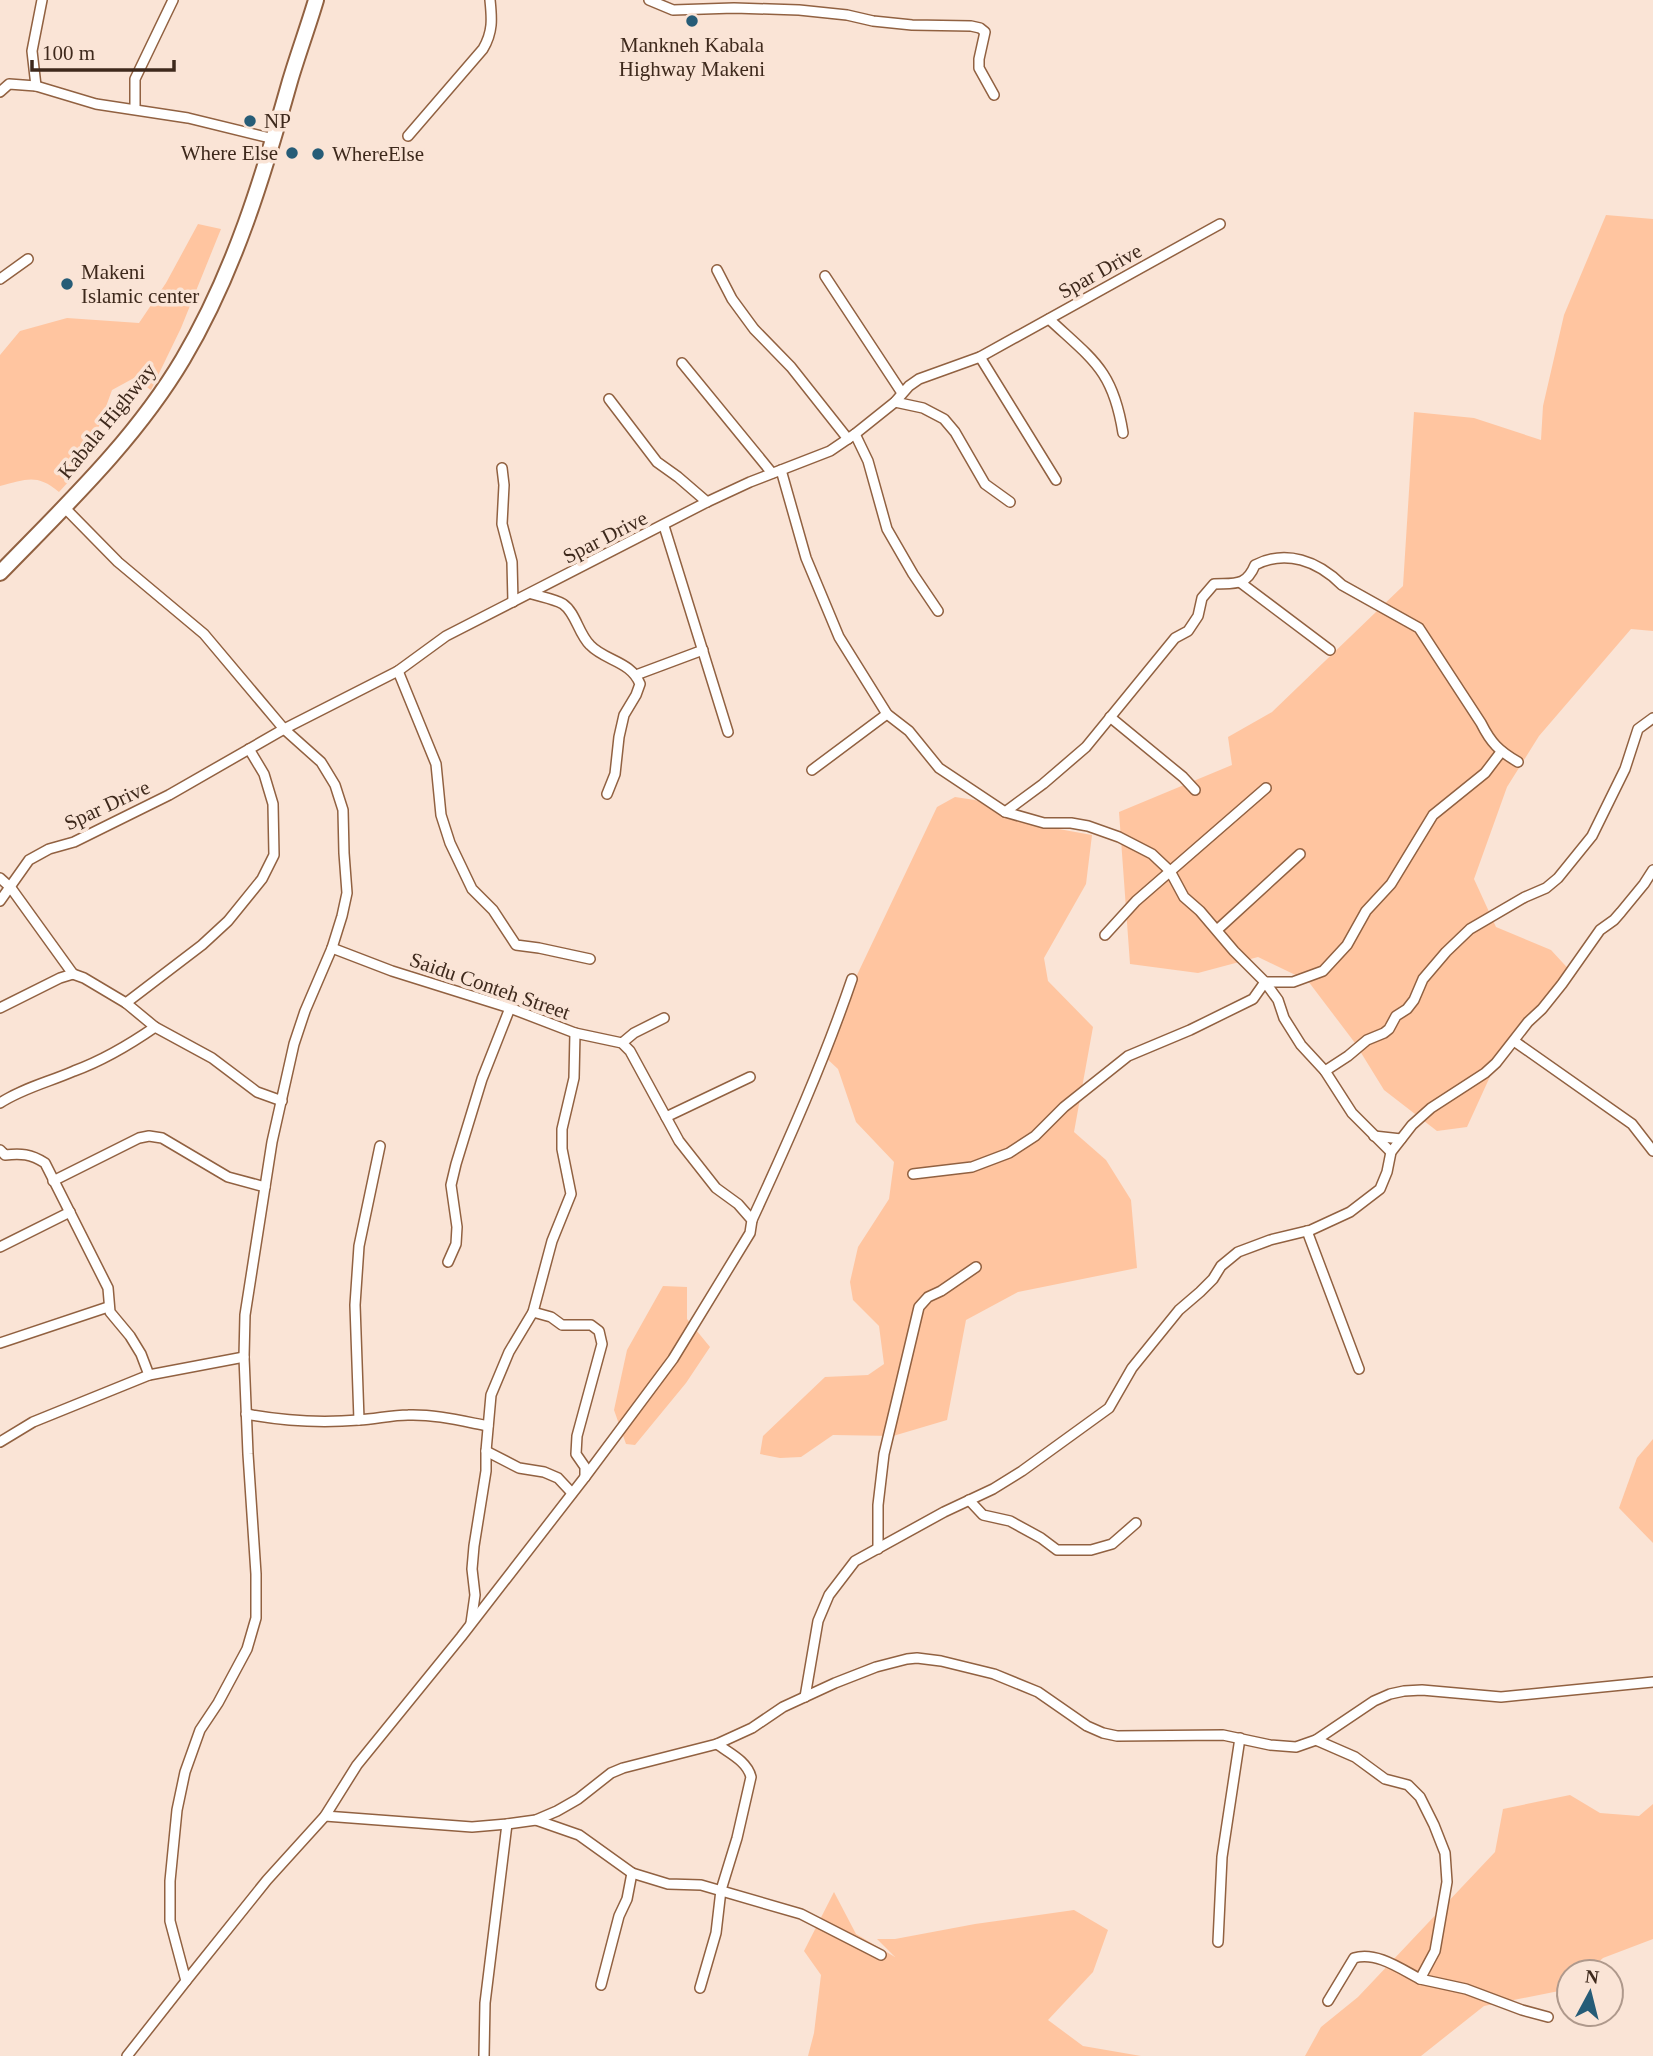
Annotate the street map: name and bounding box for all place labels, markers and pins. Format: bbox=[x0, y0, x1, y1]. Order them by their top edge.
marker: Mankneh Kabala Highway Makeni bbox=[684, 13, 700, 29]
place label: Mankneh Kabala Highway Makeni bbox=[619, 33, 765, 81]
place label: NP bbox=[264, 109, 291, 133]
marker: NP bbox=[242, 113, 258, 129]
place label: Where Else bbox=[181, 141, 278, 165]
place label: WhereElse bbox=[332, 142, 424, 166]
marker: Where Else bbox=[284, 145, 300, 161]
marker: WhereElse bbox=[310, 146, 326, 162]
place label: Makeni Islamic center bbox=[81, 260, 199, 308]
marker: Makeni Islamic center bbox=[59, 276, 75, 292]

